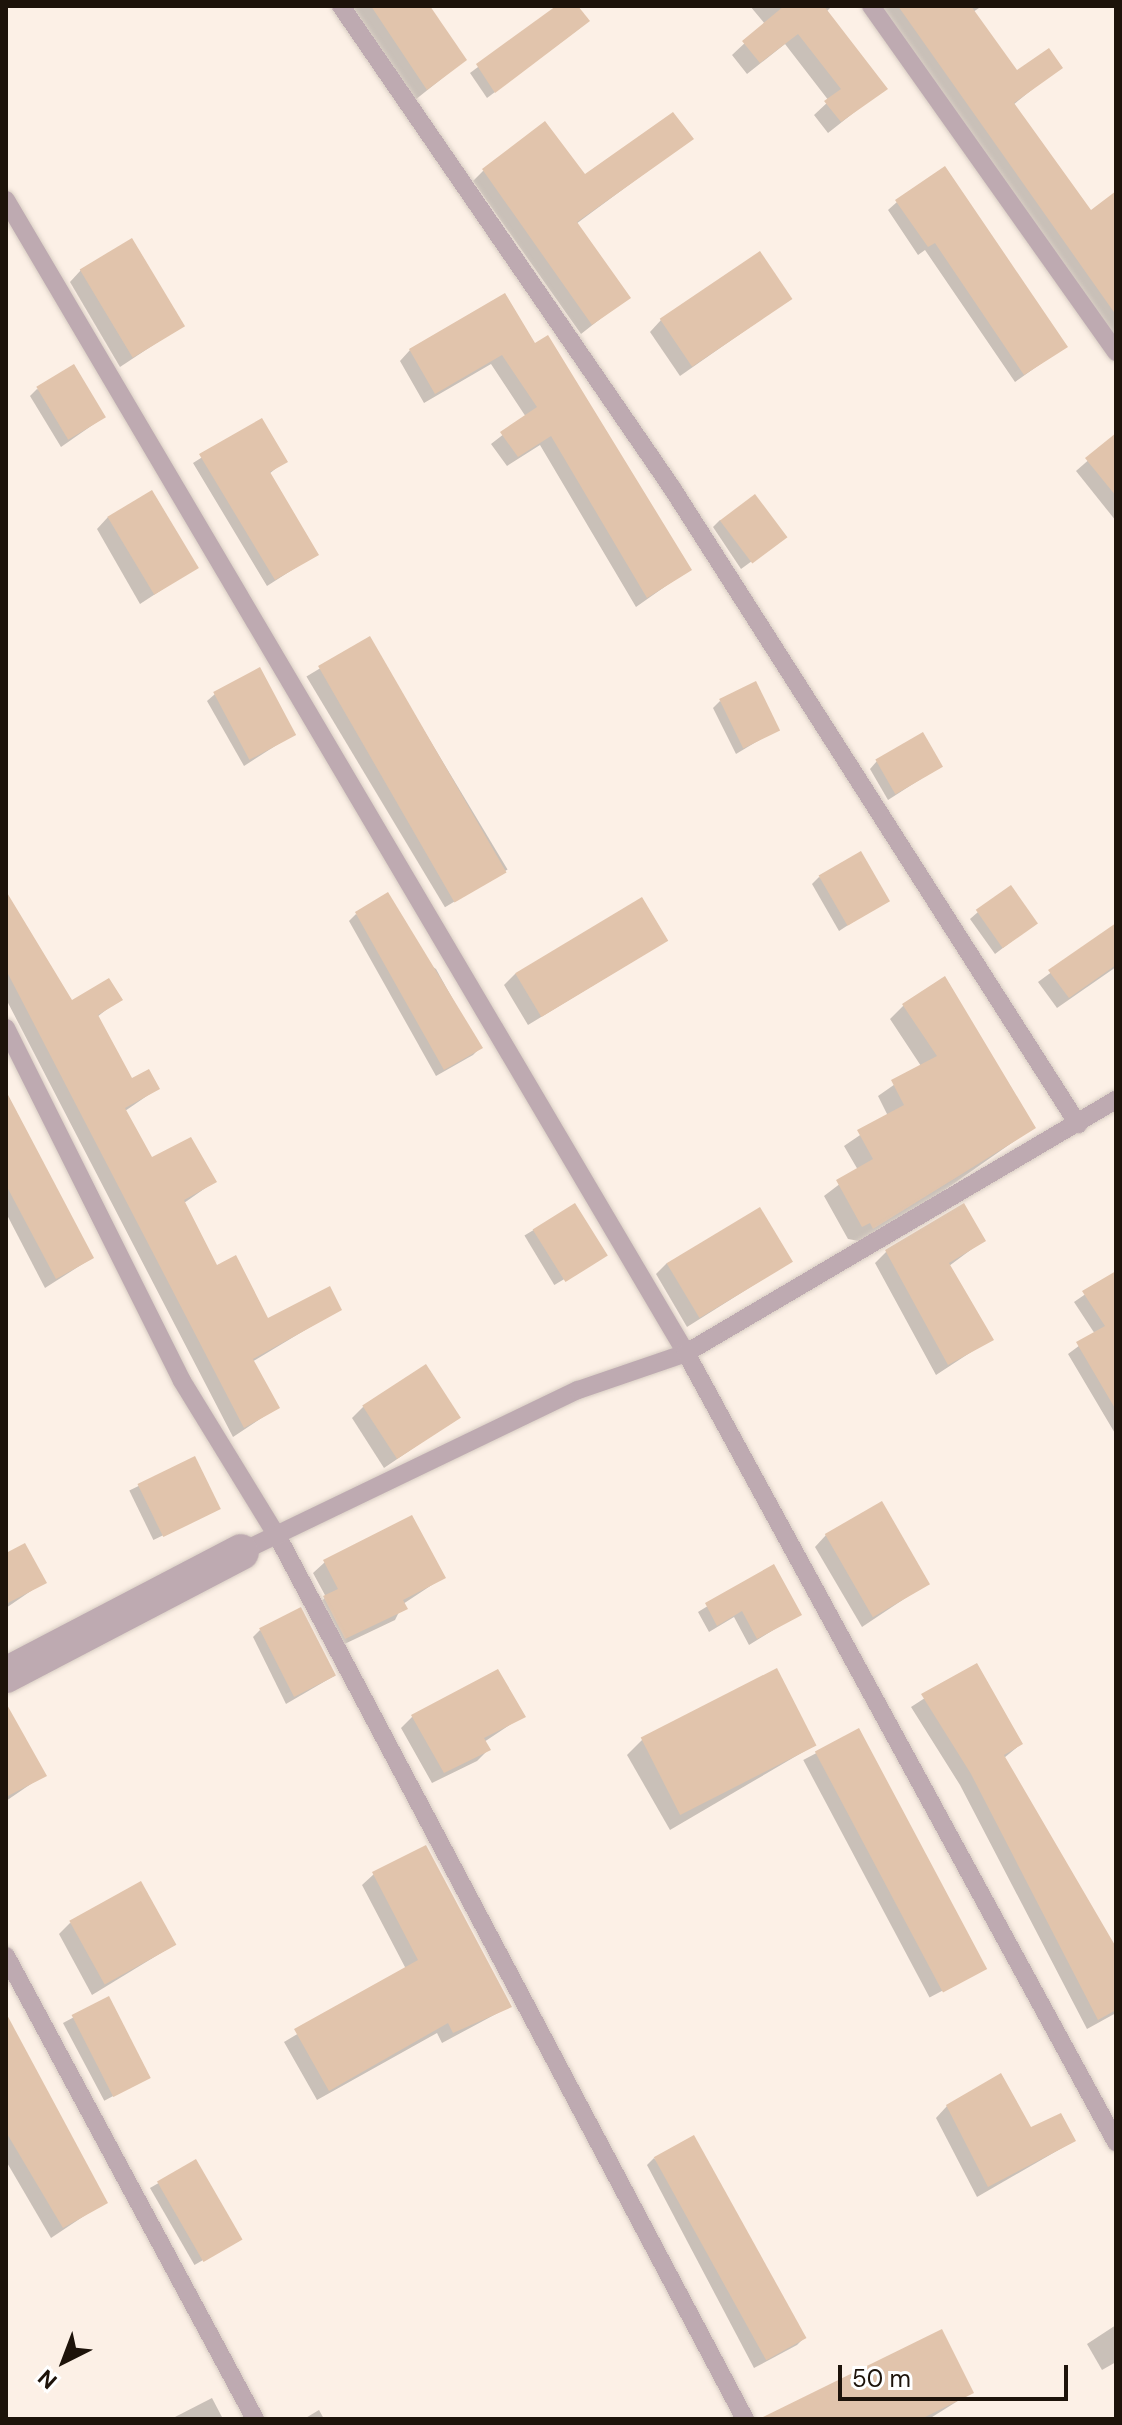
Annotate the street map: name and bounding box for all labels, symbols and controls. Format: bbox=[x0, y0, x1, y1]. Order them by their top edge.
north arrow bbox=[24, 2321, 104, 2401]
scale bar bbox=[842, 2349, 1072, 2399]
text: N bbox=[32, 2363, 63, 2395]
text: 50 m bbox=[852, 2363, 911, 2394]

